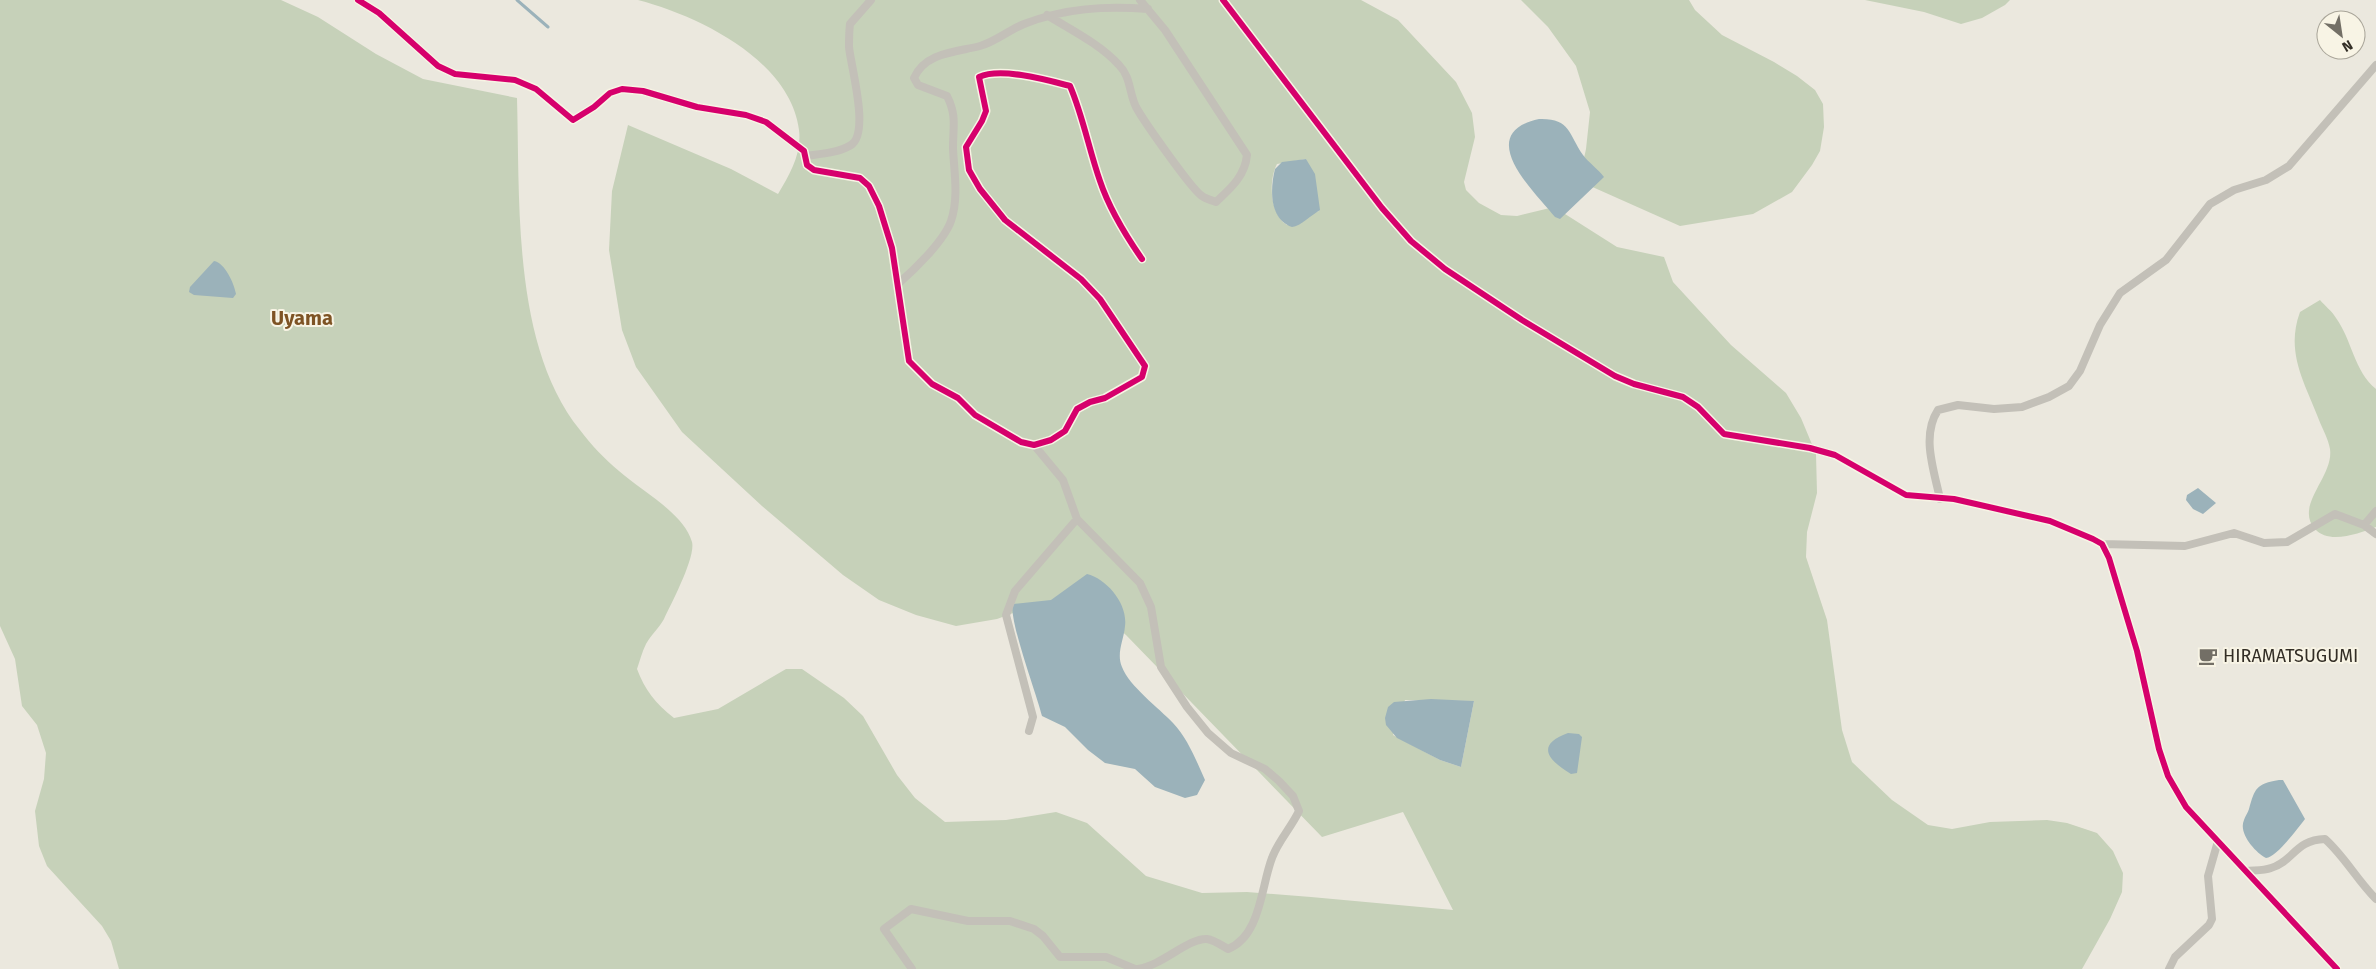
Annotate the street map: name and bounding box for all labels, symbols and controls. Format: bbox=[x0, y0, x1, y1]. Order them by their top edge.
north arrow bbox=[2316, 10, 2366, 60]
text: N bbox=[2339, 36, 2356, 56]
district label: Uyama bbox=[271, 306, 333, 330]
cafe icon: HIRAMATSUGUMI bbox=[2197, 645, 2219, 667]
place label: HIRAMATSUGUMI bbox=[2223, 645, 2358, 667]

